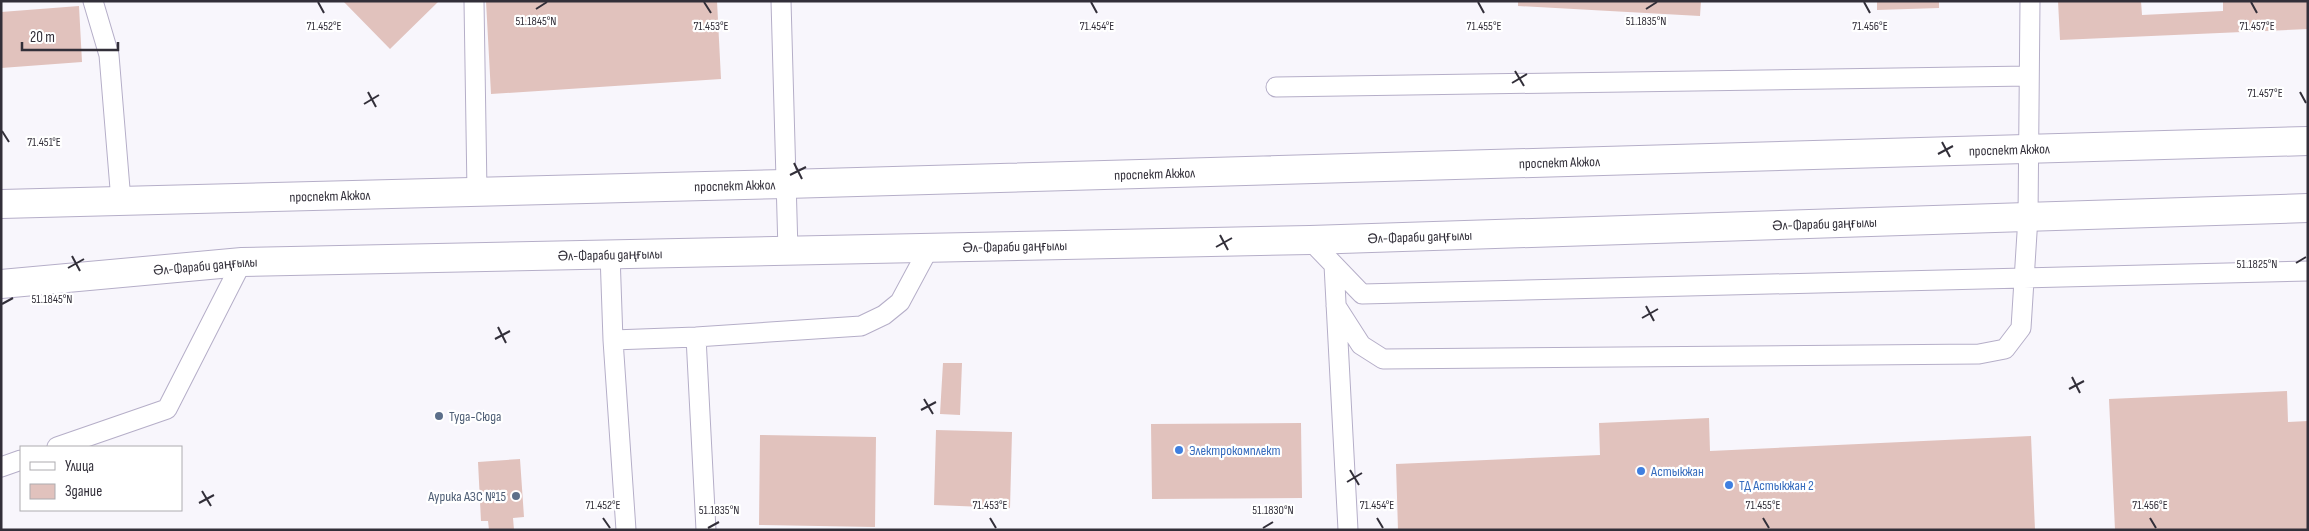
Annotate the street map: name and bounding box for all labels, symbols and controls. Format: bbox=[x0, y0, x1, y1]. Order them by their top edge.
text: 51.1845°N bbox=[516, 14, 556, 29]
text: 51.1835°N bbox=[1626, 14, 1666, 29]
text: 71.452°E bbox=[307, 19, 342, 34]
text: 71.453°E bbox=[693, 19, 729, 34]
text: 71.454°E bbox=[1080, 19, 1114, 34]
text: 71.455°E bbox=[1467, 19, 1501, 34]
text: 71.456°E bbox=[1852, 19, 1888, 34]
text: 71.457°E bbox=[2239, 19, 2275, 34]
scale bar bbox=[22, 20, 119, 52]
text: 20 m bbox=[30, 28, 55, 47]
text: 71.457°E bbox=[2247, 86, 2283, 101]
text: 71.451°E bbox=[27, 135, 61, 150]
street label: проспект Акжол bbox=[1969, 140, 2050, 159]
street label: проспект Акжол bbox=[1519, 153, 1600, 172]
street label: проспект Акжол bbox=[1114, 164, 1195, 183]
street label: проспект Акжол bbox=[694, 176, 776, 195]
street label: проспект Акжол bbox=[289, 186, 371, 205]
street label: Әл-Фараби даңғылы bbox=[1772, 213, 1877, 234]
street label: Әл-Фараби даңғылы bbox=[1367, 226, 1472, 247]
street label: Әл-Фараби даңғылы bbox=[962, 237, 1067, 256]
street label: Әл-Фараби даңғылы bbox=[557, 245, 662, 264]
street label: Әл-Фараби даңғылы bbox=[152, 253, 258, 279]
text: 51.1825°N bbox=[2237, 257, 2277, 272]
text: 51.1845°N bbox=[32, 292, 72, 307]
place label: Туда-Сюда bbox=[449, 408, 501, 425]
marker: Туда-Сюда bbox=[433, 410, 445, 422]
place label: Электрокомплект bbox=[1189, 442, 1281, 459]
marker: Электрокомплект bbox=[1173, 444, 1185, 456]
legend bbox=[20, 446, 182, 511]
text: Улица bbox=[65, 457, 94, 476]
place label: Астыкжан bbox=[1650, 463, 1704, 480]
marker: Астыкжан bbox=[1635, 465, 1647, 477]
place label: ТД Астыкжан 2 bbox=[1739, 477, 1814, 494]
marker: ТД Астыкжан 2 bbox=[1723, 479, 1735, 491]
text: Здание bbox=[65, 482, 102, 501]
place label: Аурика АЗС №15 bbox=[427, 488, 506, 505]
marker: Аурика АЗС №15 bbox=[510, 490, 522, 502]
text: 71.452°E bbox=[586, 498, 621, 513]
text: 71.453°E bbox=[972, 498, 1008, 513]
text: 71.454°E bbox=[1360, 498, 1394, 513]
text: 71.455°E bbox=[1746, 498, 1780, 513]
text: 71.456°E bbox=[2132, 498, 2168, 513]
text: 51.1835°N bbox=[699, 503, 739, 518]
text: 51.1830°N bbox=[1252, 503, 1294, 518]

